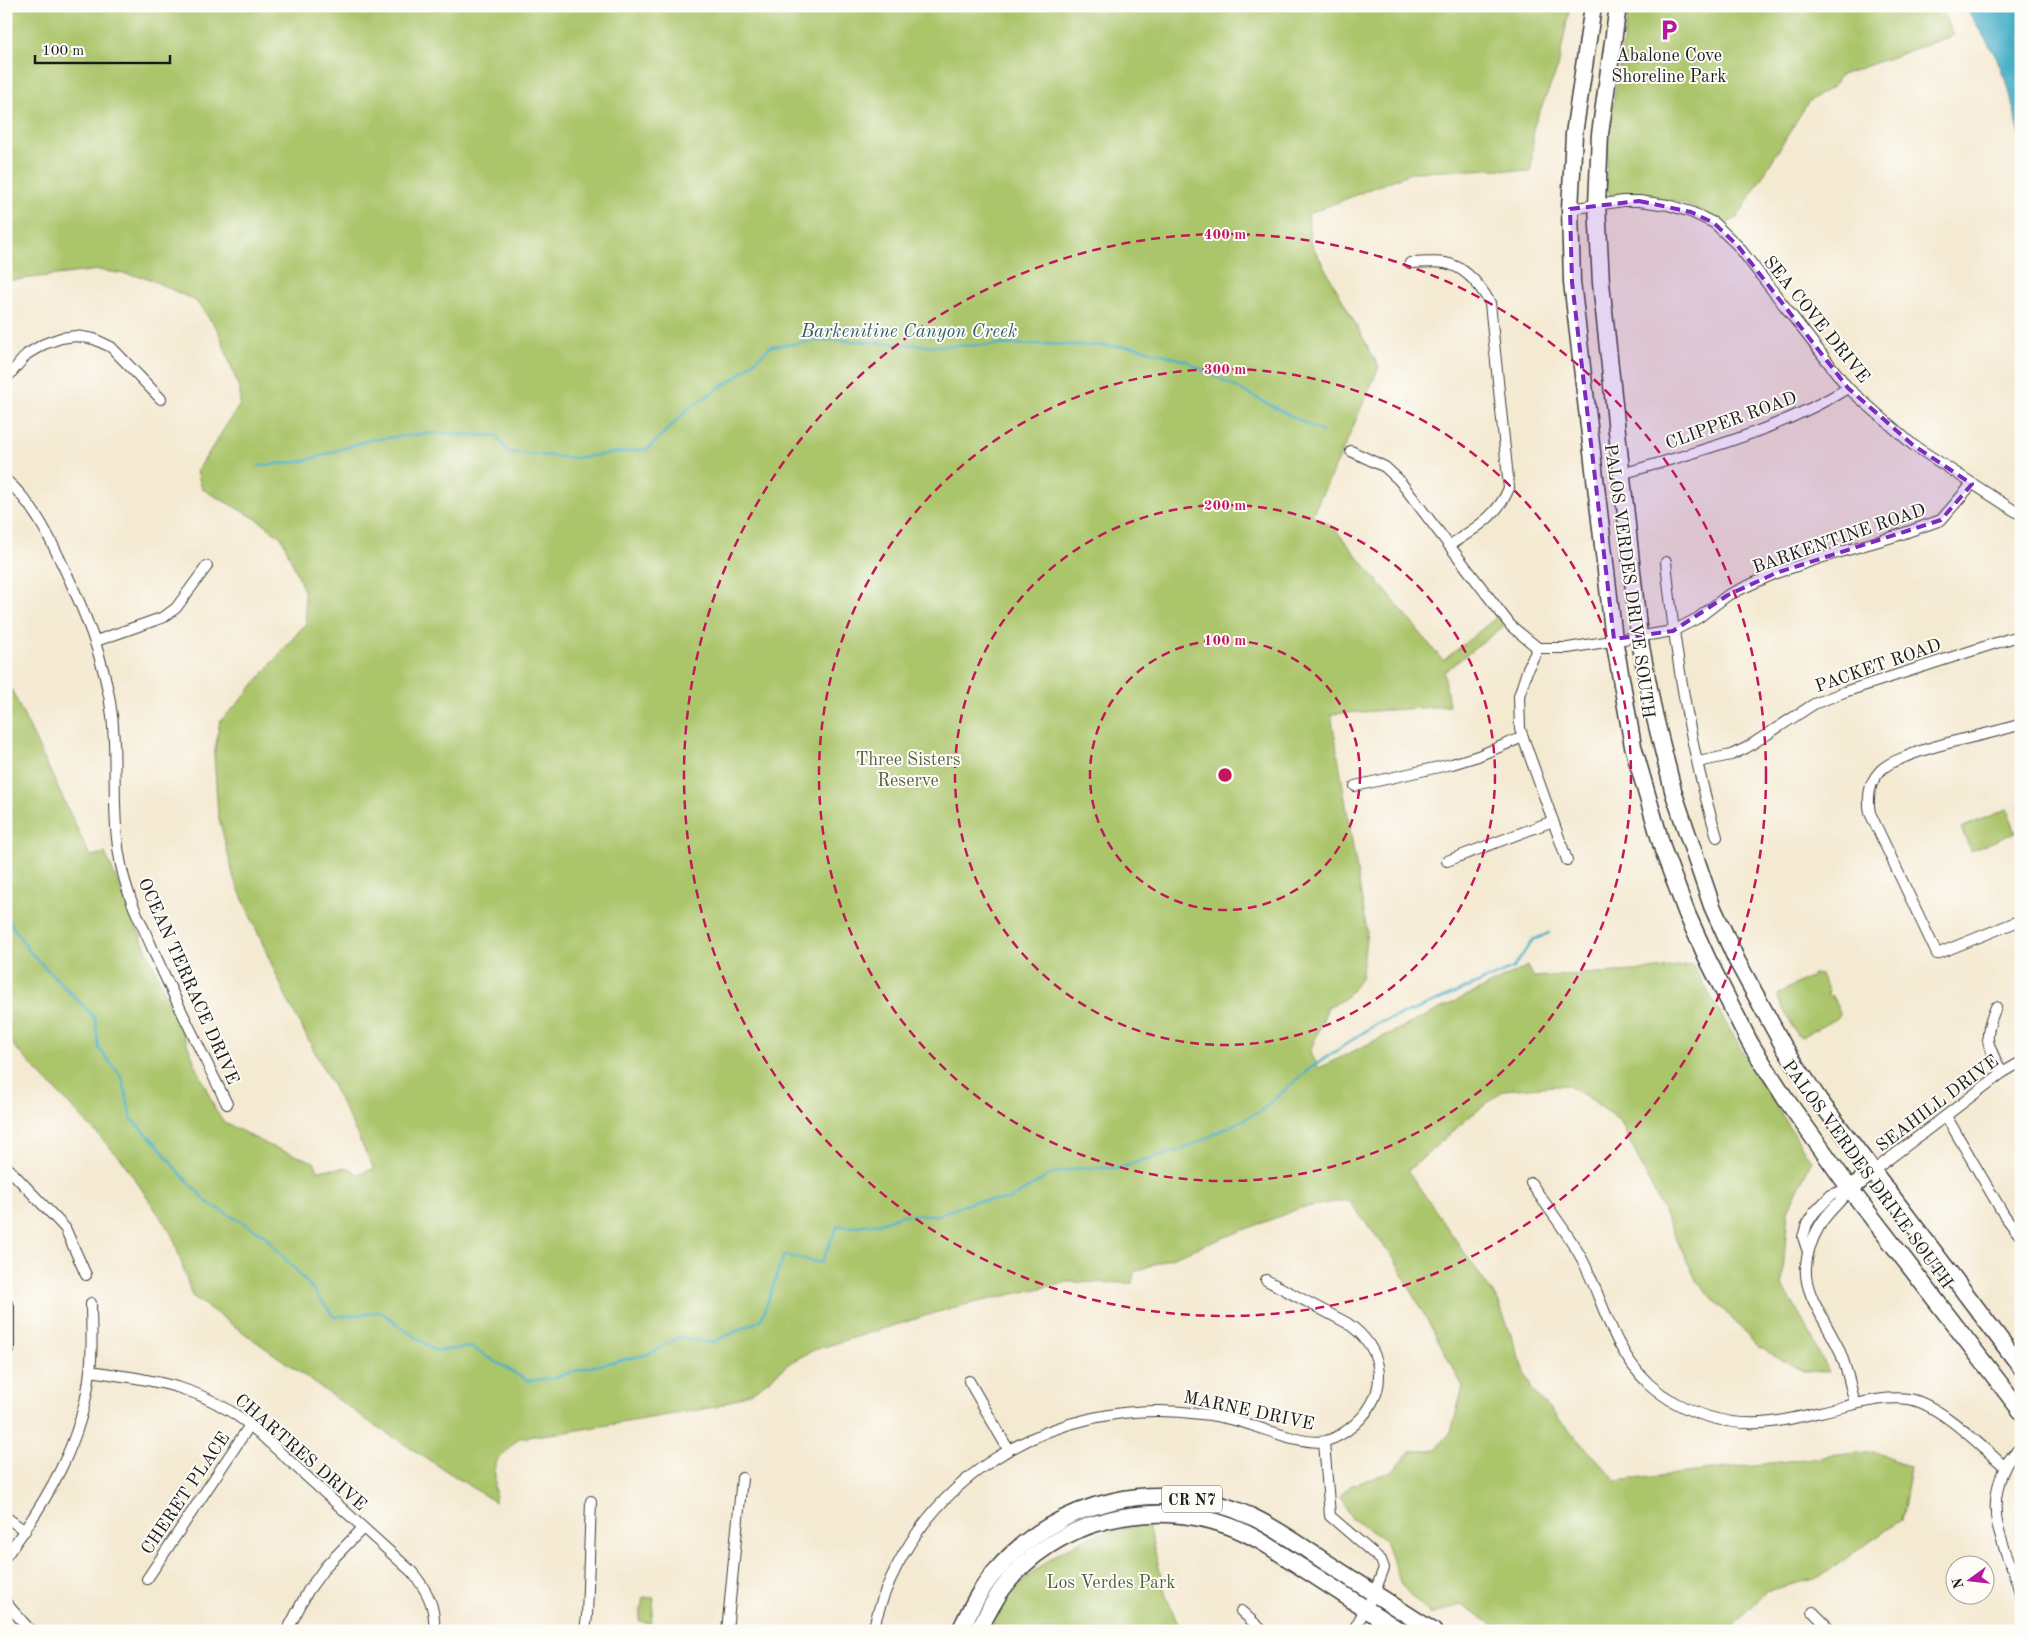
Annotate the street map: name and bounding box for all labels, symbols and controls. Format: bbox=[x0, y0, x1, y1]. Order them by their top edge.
parking icon: Abalone Cove Shoreline Park bbox=[1656, 17, 1682, 43]
scale bar bbox=[35, 32, 170, 64]
text: 100 m bbox=[42, 44, 84, 59]
place label: Abalone Cove Shoreline Park bbox=[1611, 47, 1727, 86]
text: 400 m bbox=[1204, 228, 1246, 243]
street label: SEA COVE DRIVE bbox=[1760, 253, 1873, 386]
water label: Barkenitine Canyon Creek bbox=[800, 323, 1017, 342]
text: 300 m bbox=[1204, 363, 1246, 378]
street label: CLIPPER ROAD bbox=[1663, 389, 1799, 453]
street label: PALOS VERDES DRIVE SOUTH bbox=[1601, 443, 1657, 720]
text: 200 m bbox=[1204, 499, 1246, 514]
street label: BARKENTINE ROAD bbox=[1750, 501, 1928, 577]
text: 100 m bbox=[1204, 634, 1246, 649]
street label: PACKET ROAD bbox=[1813, 636, 1944, 696]
park label: Three Sisters Reserve bbox=[855, 751, 961, 790]
centre of rings bbox=[1216, 766, 1234, 784]
street label: OCEAN TERRACE DRIVE bbox=[134, 876, 242, 1087]
street label: SEAHILL DRIVE bbox=[1873, 1052, 2002, 1156]
street label: PALOS VERDES DRIVE SOUTH bbox=[1778, 1057, 1956, 1292]
street label: MARNE DRIVE bbox=[1182, 1388, 1316, 1434]
street label: CHARTRES DRIVE bbox=[231, 1391, 369, 1515]
street label: CHERET PLACE bbox=[138, 1429, 233, 1558]
road number: CR N7 bbox=[1162, 1486, 1222, 1512]
north arrow bbox=[1944, 1554, 1994, 1604]
park label: Los Verdes Park bbox=[1046, 1574, 1176, 1592]
text: N bbox=[1950, 1576, 1967, 1590]

